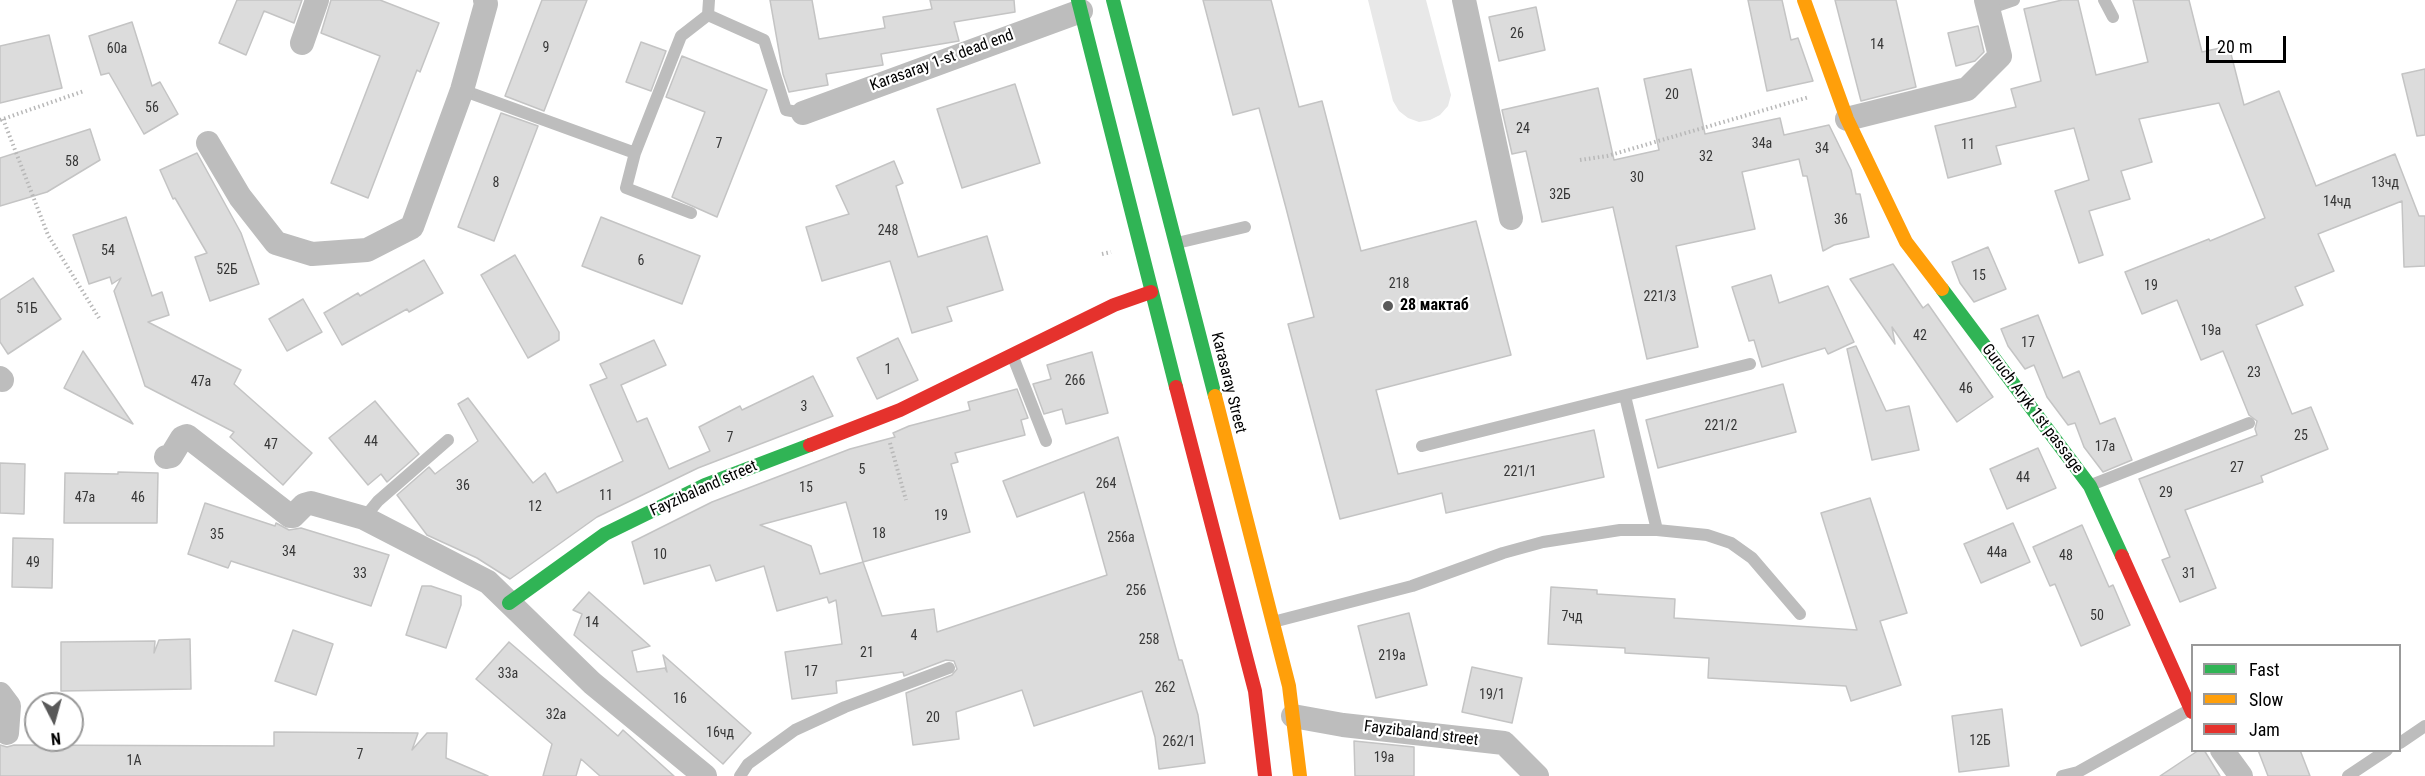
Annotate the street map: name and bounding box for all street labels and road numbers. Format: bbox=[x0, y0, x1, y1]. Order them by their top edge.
street label: Karasaray 1-st dead end bbox=[868, 26, 1016, 96]
street label: Karasaray Street bbox=[1206, 330, 1250, 436]
street label: Guruch Aryk 1st passage bbox=[1977, 340, 2087, 478]
street label: Fayzibaland street bbox=[648, 457, 760, 521]
street label: Fayzibaland street bbox=[1363, 717, 1479, 751]

